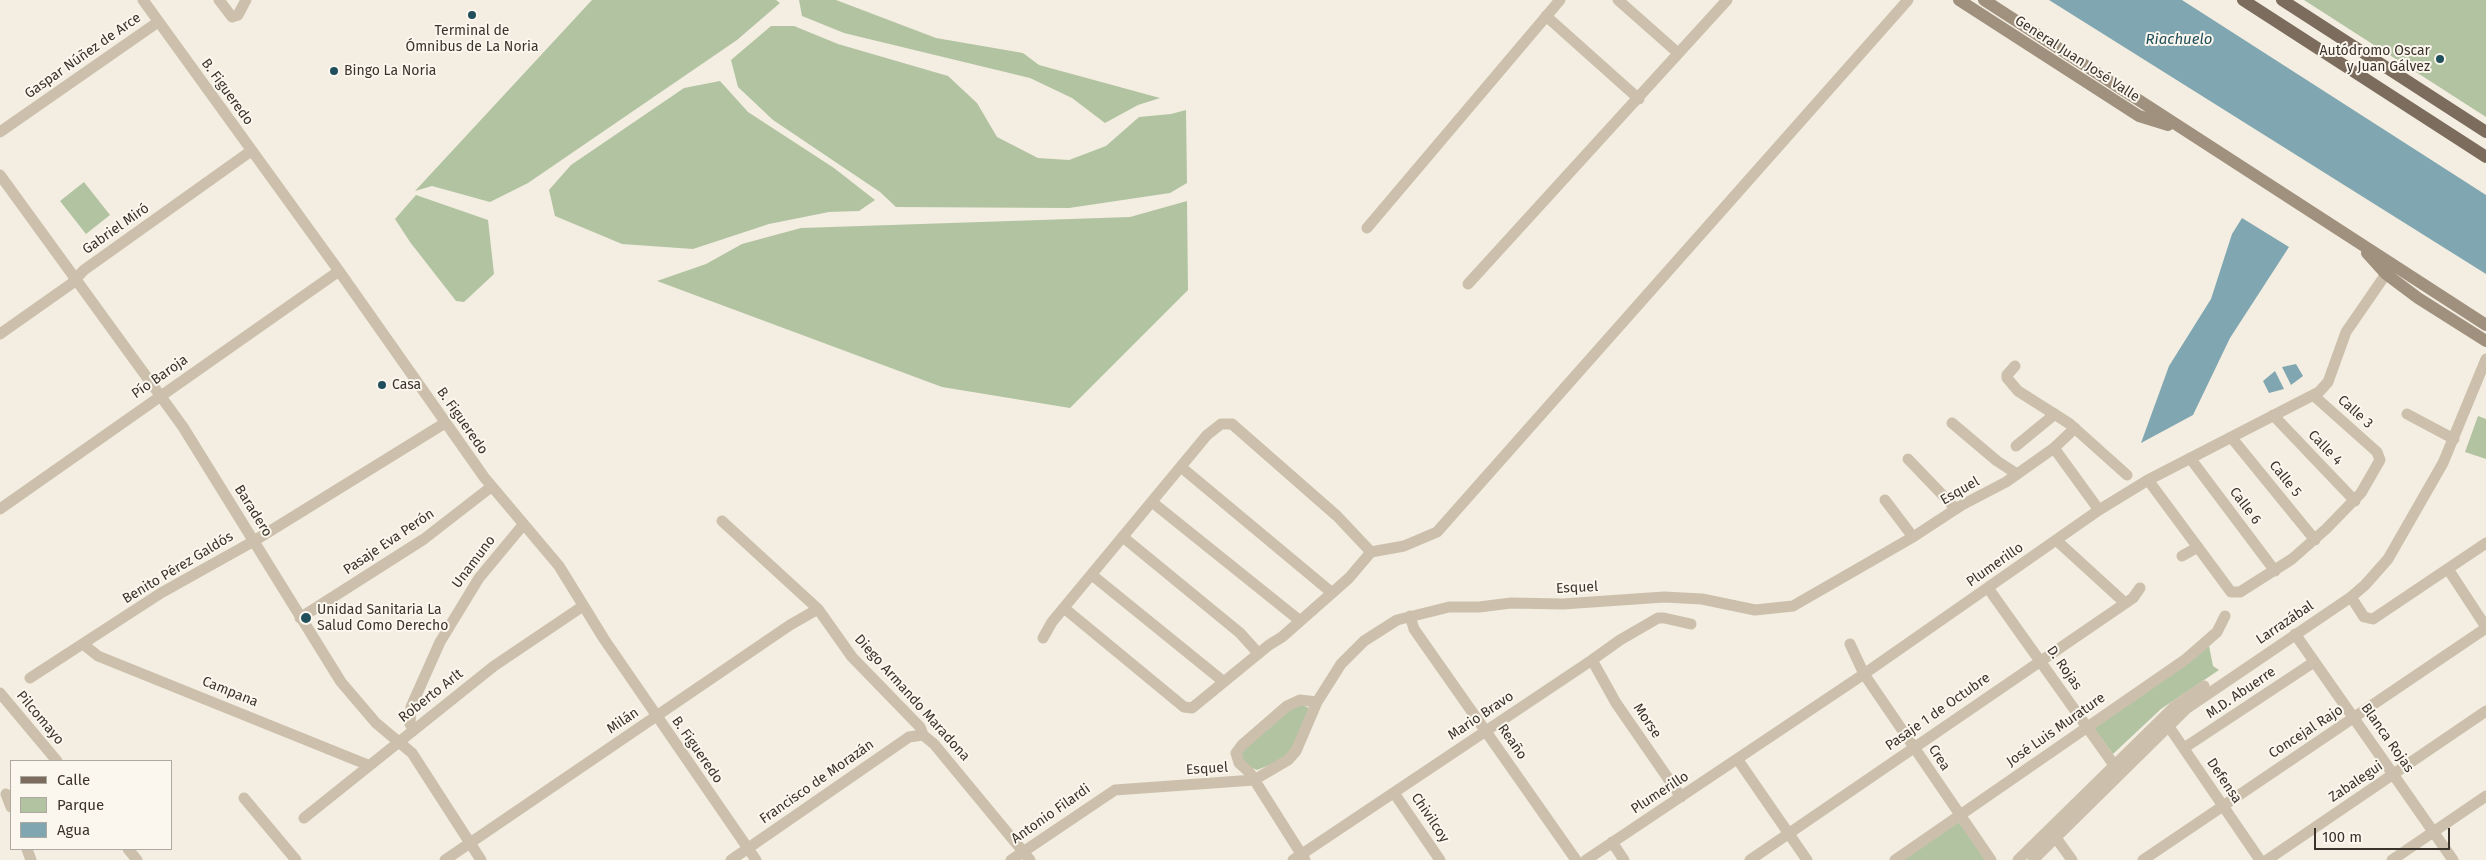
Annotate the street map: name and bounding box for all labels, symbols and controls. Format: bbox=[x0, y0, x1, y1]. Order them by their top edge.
marker: Terminal de Ómnibus de La Noria bbox=[466, 9, 478, 21]
street label: Gaspar Núñez de Arce bbox=[22, 10, 144, 102]
street label: General Juan José Valle bbox=[2012, 12, 2142, 106]
place label: Terminal de Ómnibus de La Noria bbox=[405, 23, 539, 56]
water label: Riachuelo bbox=[2146, 31, 2212, 49]
place label: Autódromo Oscar y Juan Gálvez bbox=[2320, 43, 2430, 75]
marker: Autódromo Oscar y Juan Gálvez bbox=[2434, 53, 2446, 65]
street label: B. Figueredo bbox=[197, 56, 257, 128]
place label: Bingo La Noria bbox=[344, 63, 436, 79]
marker: Bingo La Noria bbox=[328, 65, 340, 77]
street label: Gabriel Miró bbox=[79, 200, 153, 258]
street label: Pío Baroja bbox=[129, 352, 191, 402]
place label: Casa bbox=[392, 377, 421, 393]
marker: Casa bbox=[376, 379, 388, 391]
street label: B. Figueredo bbox=[433, 384, 491, 458]
street label: Calle 3 bbox=[2334, 392, 2376, 432]
street label: Calle 4 bbox=[2304, 427, 2346, 469]
street label: Calle 5 bbox=[2265, 458, 2305, 500]
street label: Esquel bbox=[1938, 473, 1982, 509]
street label: Baradero bbox=[231, 482, 275, 540]
street label: Calle 6 bbox=[2226, 484, 2264, 528]
street label: Pasaje Eva Perón bbox=[340, 505, 438, 579]
street label: Benito Pérez Galdós bbox=[120, 528, 236, 608]
street label: Unamuno bbox=[449, 532, 499, 592]
street label: Plumerillo bbox=[1963, 539, 2027, 591]
street label: Esquel bbox=[1555, 579, 1599, 597]
street label: Larrazábal bbox=[2253, 598, 2317, 648]
place label: Unidad Sanitaria La Salud Como Derecho bbox=[317, 602, 448, 634]
marker: Unidad Sanitaria La Salud Como Derecho bbox=[299, 611, 313, 625]
street label: Diego Armando Maradona bbox=[851, 631, 973, 765]
street label: D. Rojas bbox=[2043, 643, 2085, 693]
street label: M.D. Abuerre bbox=[2203, 664, 2279, 722]
street label: Roberto Arlt bbox=[395, 666, 467, 726]
street label: Pasaje 1 de Octubre bbox=[1882, 670, 1994, 754]
street label: Campana bbox=[200, 673, 260, 711]
street label: Pilcomayo bbox=[13, 688, 67, 748]
street label: Mario Bravo bbox=[1445, 688, 1517, 744]
street label: José Luis Murature bbox=[2003, 690, 2109, 770]
street label: Morse bbox=[1629, 700, 1665, 742]
street label: Blanca Rojas bbox=[2357, 700, 2417, 776]
street label: Concejal Rajo bbox=[2266, 702, 2346, 762]
street label: Milán bbox=[604, 704, 642, 738]
street label: B. Figueredo bbox=[668, 713, 726, 787]
street label: Reaño bbox=[1494, 721, 1530, 763]
street label: Francisco de Morazán bbox=[757, 736, 877, 828]
street label: Crea bbox=[1924, 742, 1954, 774]
street label: Defensa bbox=[2203, 755, 2245, 807]
street label: Zabalegui bbox=[2326, 758, 2386, 806]
street label: Esquel bbox=[1185, 759, 1229, 779]
legend bbox=[10, 760, 172, 850]
street label: Plumerillo bbox=[1628, 768, 1692, 818]
text: Calle bbox=[57, 771, 90, 789]
street label: Antonio Filardi bbox=[1008, 781, 1094, 847]
street label: Chivilcoy bbox=[1407, 790, 1453, 846]
text: Parque bbox=[57, 796, 104, 814]
scale bar bbox=[2316, 818, 2452, 850]
text: Agua bbox=[57, 821, 90, 839]
text: 100 m bbox=[2322, 828, 2362, 846]

